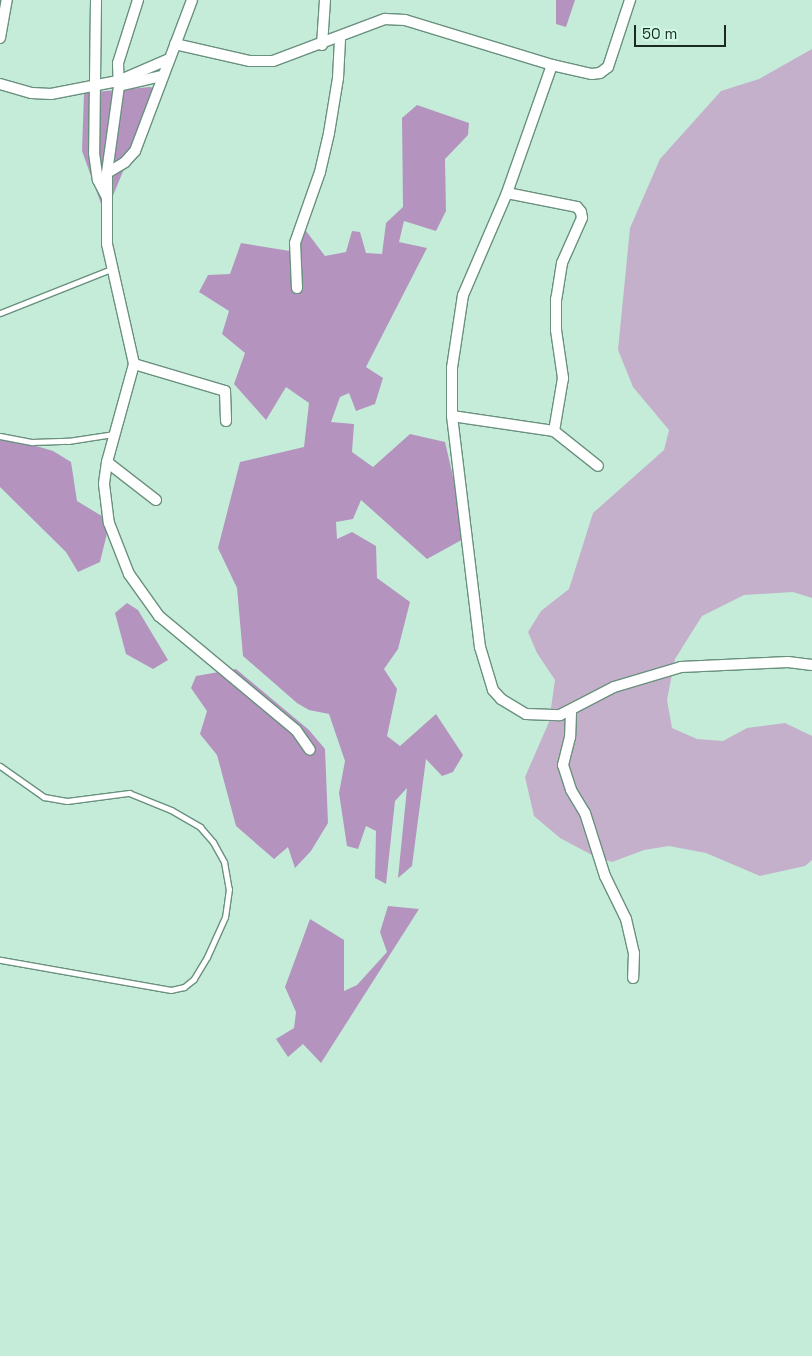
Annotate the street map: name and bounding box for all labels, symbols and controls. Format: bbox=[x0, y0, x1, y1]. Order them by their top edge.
scale bar bbox=[637, 15, 730, 47]
text: 50 m bbox=[642, 24, 677, 43]

